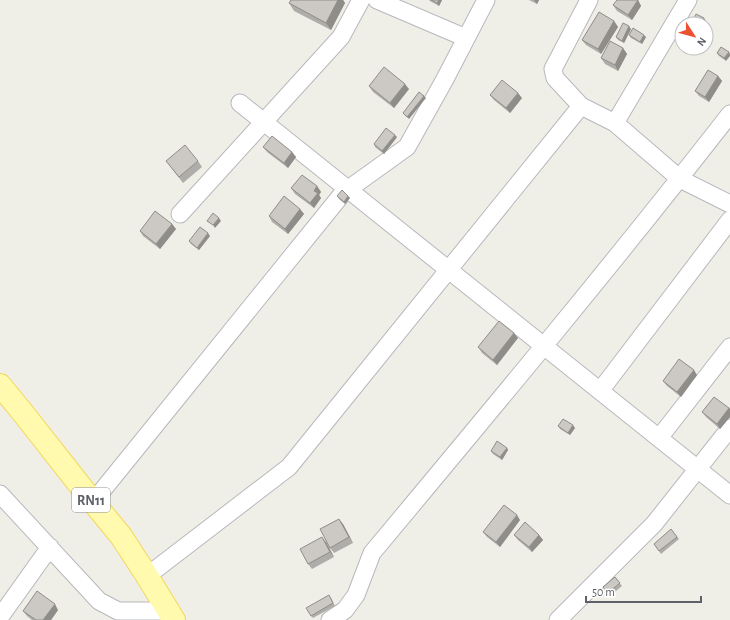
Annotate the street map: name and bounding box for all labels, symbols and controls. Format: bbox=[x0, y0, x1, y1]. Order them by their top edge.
north arrow bbox=[674, 16, 714, 56]
text: N bbox=[695, 35, 708, 48]
road number: RN11 bbox=[72, 488, 110, 512]
scale bar bbox=[586, 578, 701, 604]
text: 50 m bbox=[592, 586, 615, 598]

